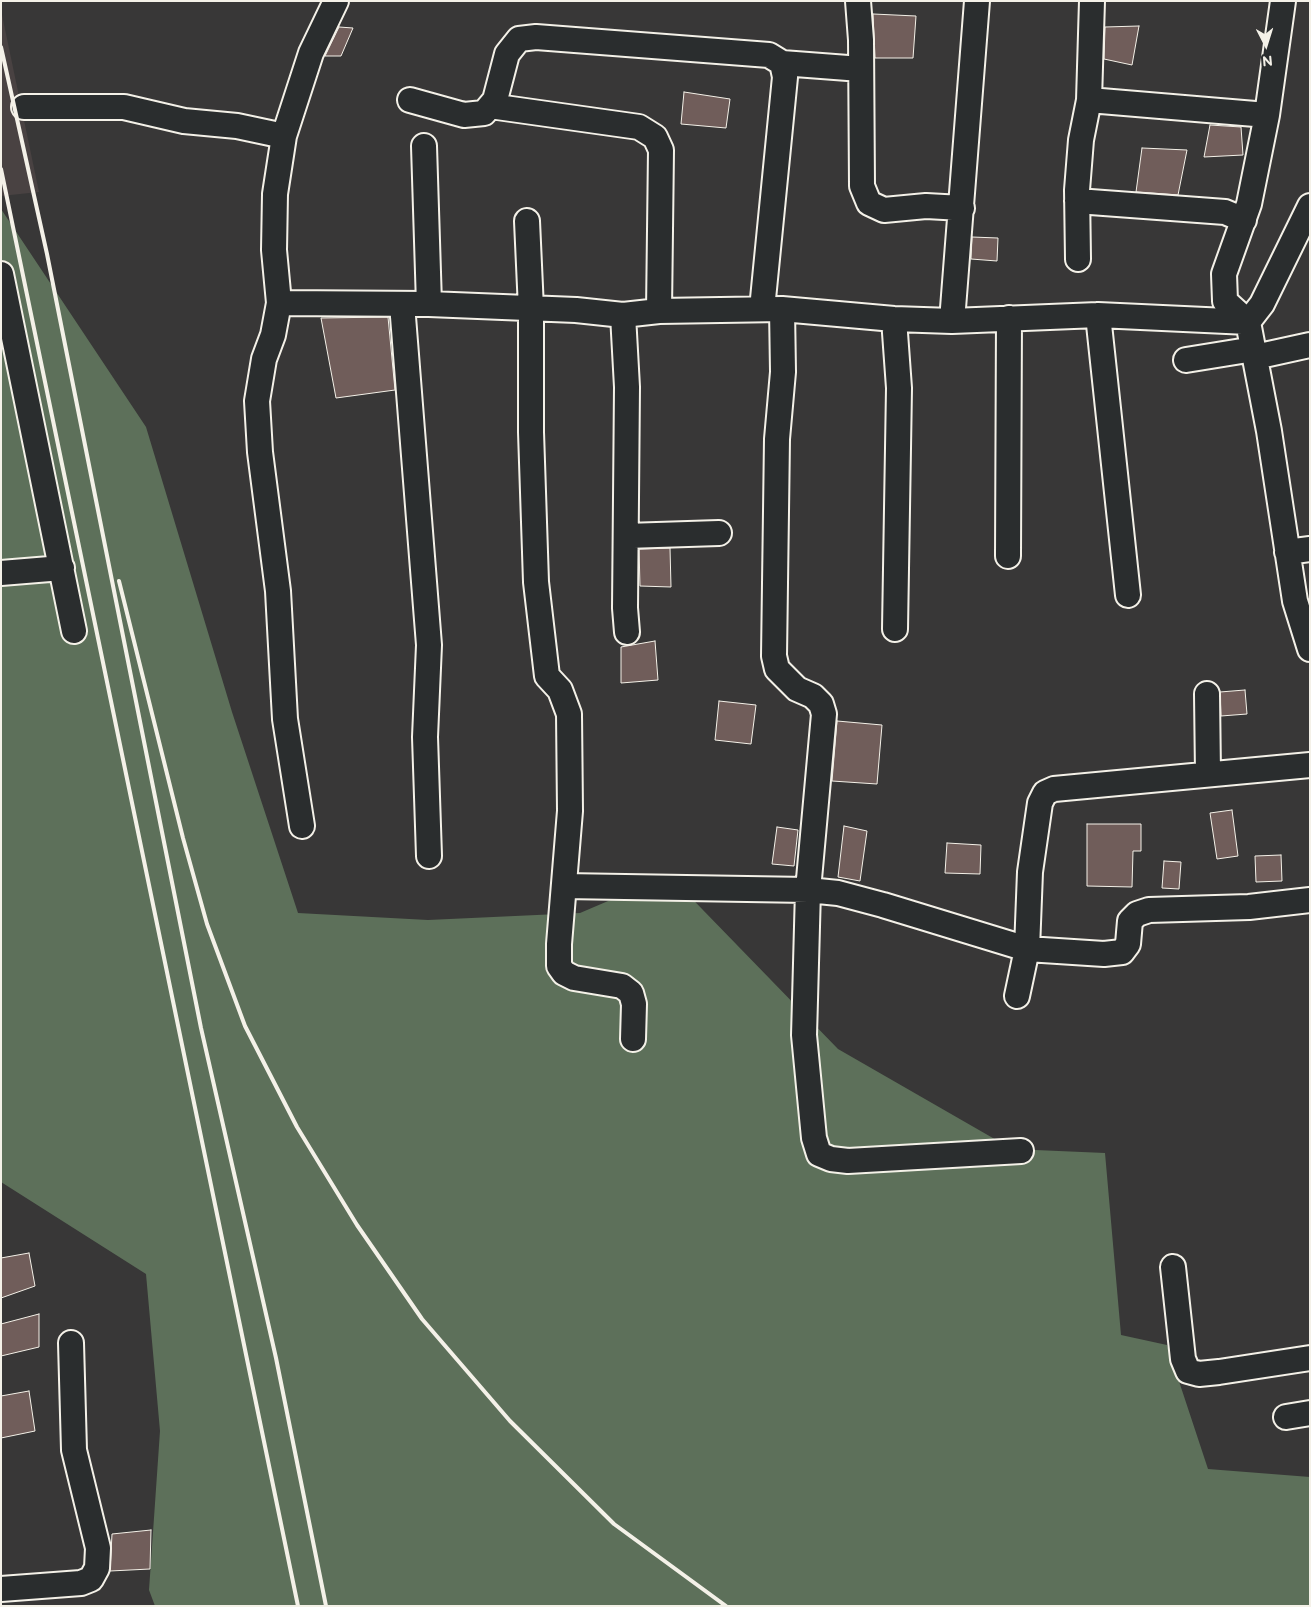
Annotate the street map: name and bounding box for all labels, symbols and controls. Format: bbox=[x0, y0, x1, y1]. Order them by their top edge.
north arrow bbox=[1241, 20, 1291, 70]
text: N bbox=[1261, 52, 1273, 69]

